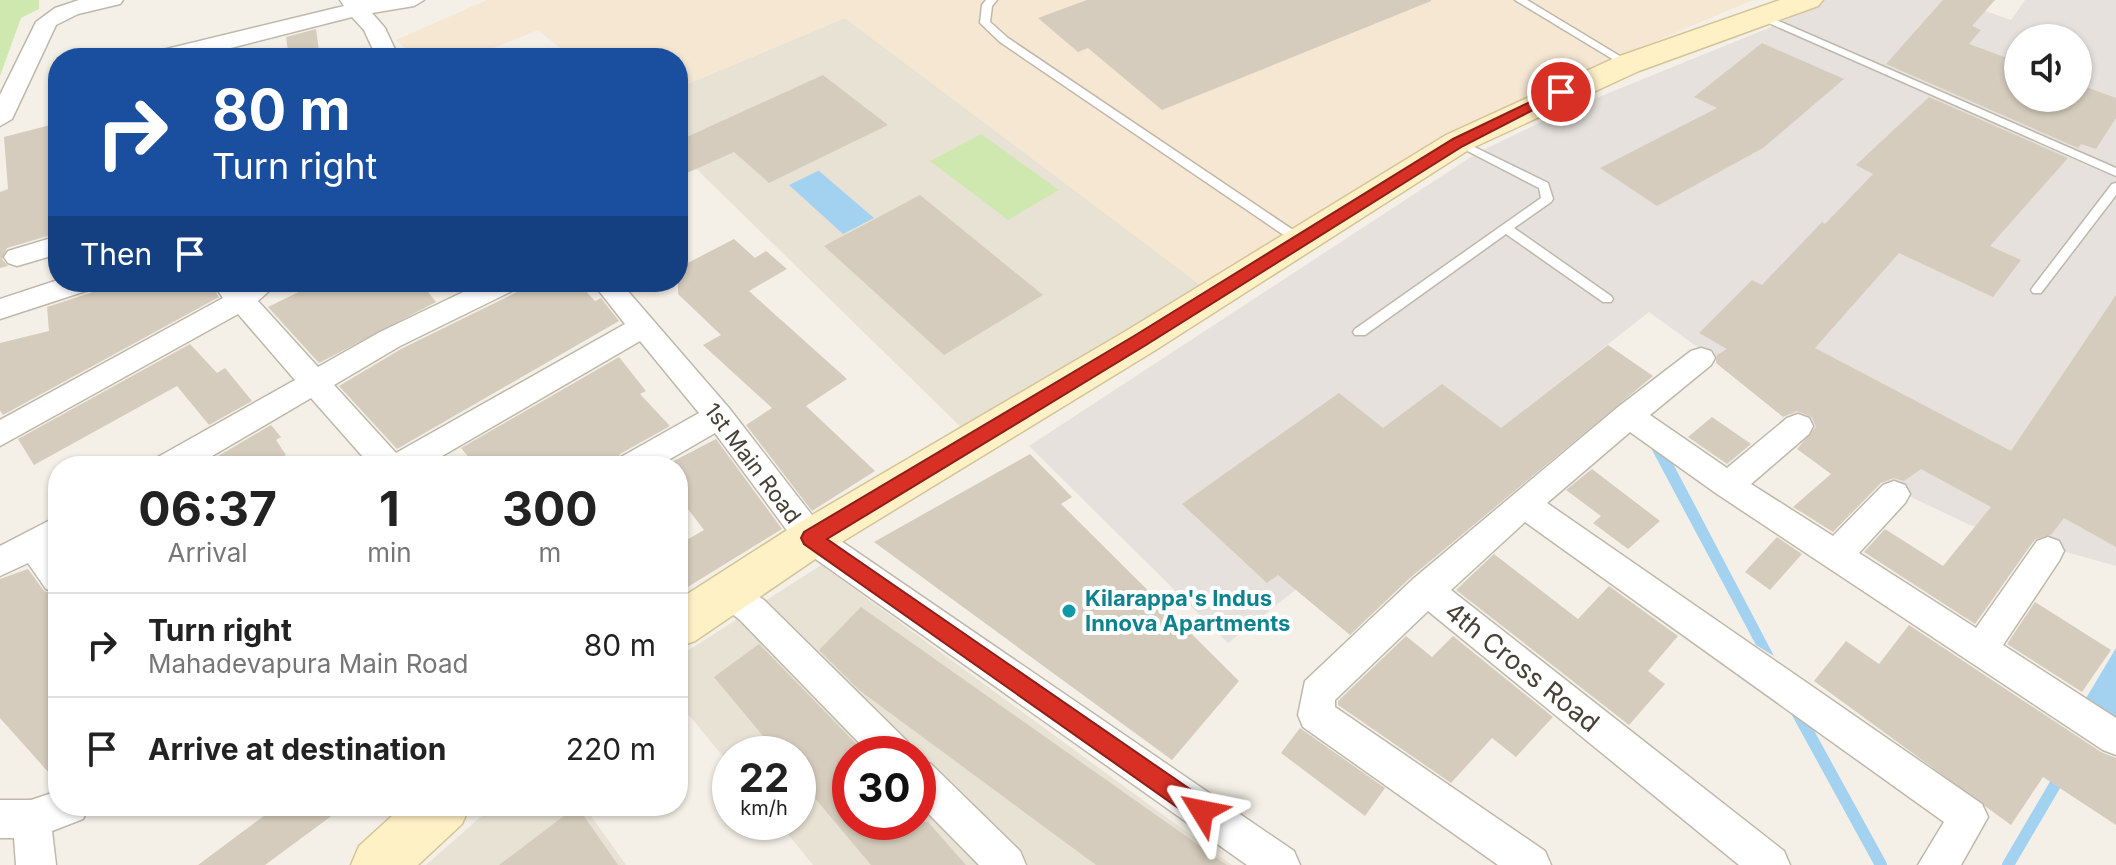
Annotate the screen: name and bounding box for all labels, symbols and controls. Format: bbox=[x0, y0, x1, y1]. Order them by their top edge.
map controls bbox=[2004, 24, 2092, 112]
button: sound bbox=[2004, 24, 2092, 112]
pin bbox=[1527, 58, 1595, 126]
icon: arrive bbox=[1539, 70, 1583, 114]
text: 80 m bbox=[212, 76, 351, 144]
icon: right bbox=[80, 80, 184, 184]
text: Turn right bbox=[212, 144, 377, 188]
icon: arrive bbox=[168, 232, 212, 276]
text: Then bbox=[80, 236, 152, 272]
street label: 1st Main Road bbox=[699, 398, 807, 528]
text: 06:37 bbox=[138, 479, 277, 538]
text: 1 bbox=[379, 479, 400, 538]
text: 300 bbox=[502, 479, 598, 538]
text: Arrival bbox=[168, 537, 248, 568]
text: min bbox=[367, 537, 412, 568]
text: m bbox=[538, 537, 561, 568]
place label: Kilarappa's Indus Innova Apartments bbox=[1085, 585, 1290, 636]
street label: 4th Cross Road bbox=[1439, 595, 1606, 738]
marker: Kilarappa's Indus Innova Apartments bbox=[1060, 602, 1078, 620]
text: Turn right bbox=[148, 612, 292, 648]
icon: right bbox=[80, 623, 124, 667]
text: 80 m bbox=[584, 627, 656, 663]
text: Mahadevapura Main Road bbox=[148, 648, 468, 679]
icon: arrive bbox=[80, 727, 124, 771]
text: Arrive at destination bbox=[148, 731, 446, 767]
text: 220 m bbox=[566, 731, 656, 767]
speed limit sign: 30 bbox=[832, 736, 936, 840]
text: 22 bbox=[739, 753, 789, 802]
position arrow bbox=[1160, 769, 1244, 853]
text: km/h bbox=[740, 796, 788, 820]

